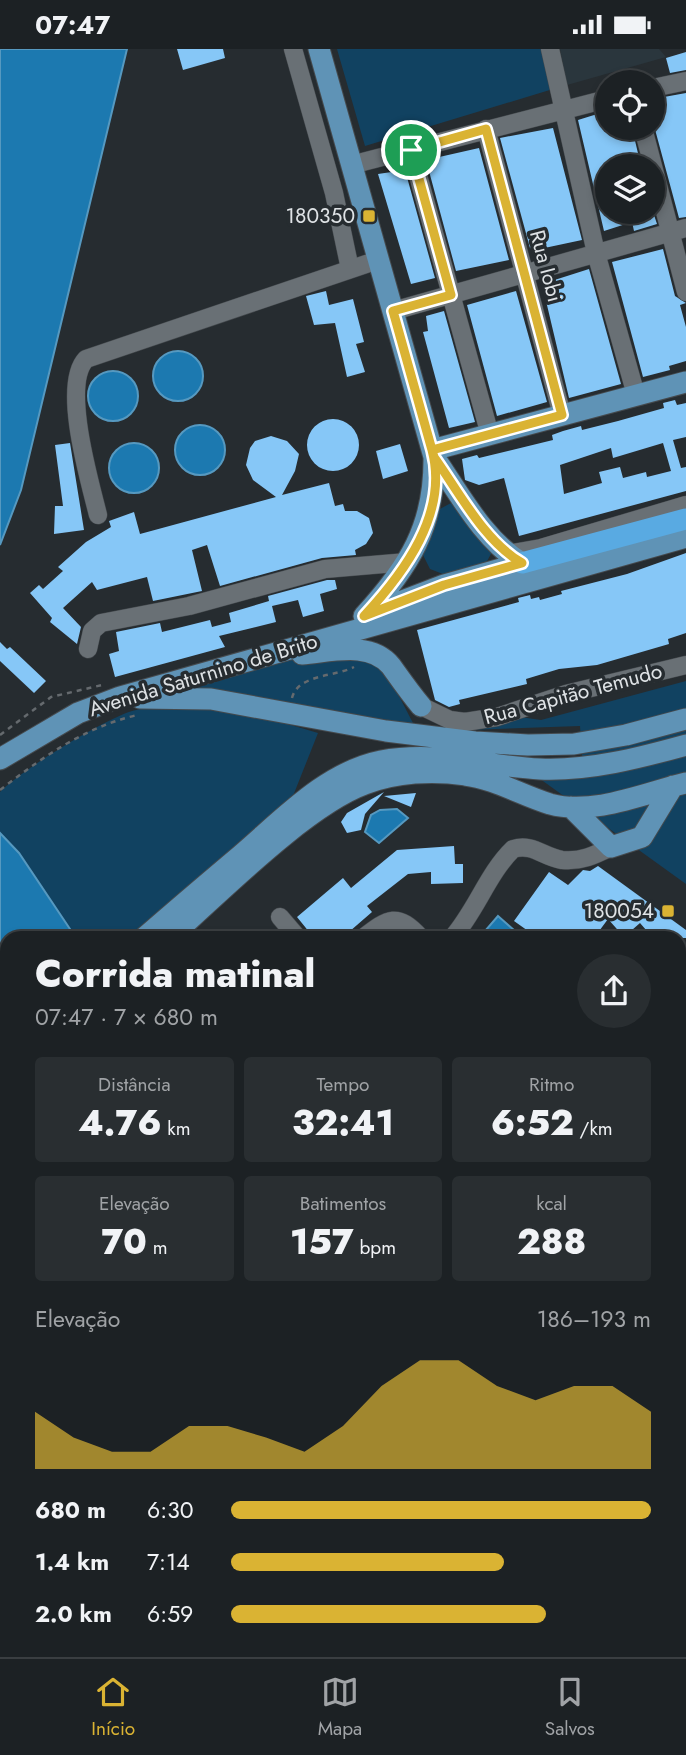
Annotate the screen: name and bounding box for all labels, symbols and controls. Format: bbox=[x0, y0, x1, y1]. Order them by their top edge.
text: 07:47 bbox=[35, 6, 110, 44]
map controls bbox=[595, 70, 665, 224]
button: locate bbox=[595, 70, 665, 140]
pin bbox=[381, 120, 441, 180]
icon: arrive bbox=[392, 131, 430, 169]
button: layers bbox=[595, 154, 665, 224]
place label: 180350 bbox=[286, 201, 355, 231]
marker: 180350 bbox=[361, 208, 377, 224]
street label: Rua Iobi bbox=[522, 227, 570, 305]
street label: Avenida Saturnino de Brito bbox=[85, 626, 321, 724]
street label: Rua Capitão Temudo bbox=[481, 656, 665, 732]
place label: 180054 bbox=[584, 896, 654, 926]
marker: 180054 bbox=[660, 903, 676, 919]
text: Corrida matinal bbox=[35, 946, 315, 1001]
button: share bbox=[577, 954, 651, 1028]
text: 07:47 · 7 × 680 m bbox=[35, 1000, 218, 1034]
text: Distância bbox=[98, 1071, 171, 1098]
text: Tempo bbox=[317, 1071, 369, 1098]
text: Ritmo bbox=[529, 1071, 574, 1098]
text: 4.76 bbox=[78, 1098, 162, 1148]
text: 32:41 bbox=[292, 1098, 394, 1148]
text: 6:52 bbox=[491, 1098, 574, 1148]
text: km bbox=[162, 1115, 191, 1142]
text: /km bbox=[574, 1115, 613, 1142]
text: Elevação bbox=[99, 1190, 170, 1217]
text: Batimentos bbox=[300, 1190, 386, 1217]
text: kcal bbox=[536, 1190, 567, 1217]
text: 70 bbox=[101, 1217, 147, 1267]
text: 157 bbox=[290, 1217, 354, 1267]
text: 288 bbox=[517, 1217, 586, 1267]
text: m bbox=[147, 1234, 167, 1261]
text: bpm bbox=[354, 1234, 396, 1261]
text: Elevação bbox=[35, 1302, 120, 1336]
text: 186–193 m bbox=[537, 1302, 651, 1336]
text: 680 m bbox=[35, 1493, 106, 1527]
text: 6:30 bbox=[147, 1493, 194, 1527]
text: 1.4 km bbox=[35, 1545, 109, 1579]
text: 7:14 bbox=[147, 1545, 190, 1579]
text: 2.0 km bbox=[35, 1597, 112, 1631]
text: 6:59 bbox=[147, 1597, 193, 1631]
tab: Início bbox=[91, 1673, 135, 1742]
tab: Mapa bbox=[318, 1673, 362, 1742]
tab: Salvos bbox=[545, 1673, 595, 1742]

